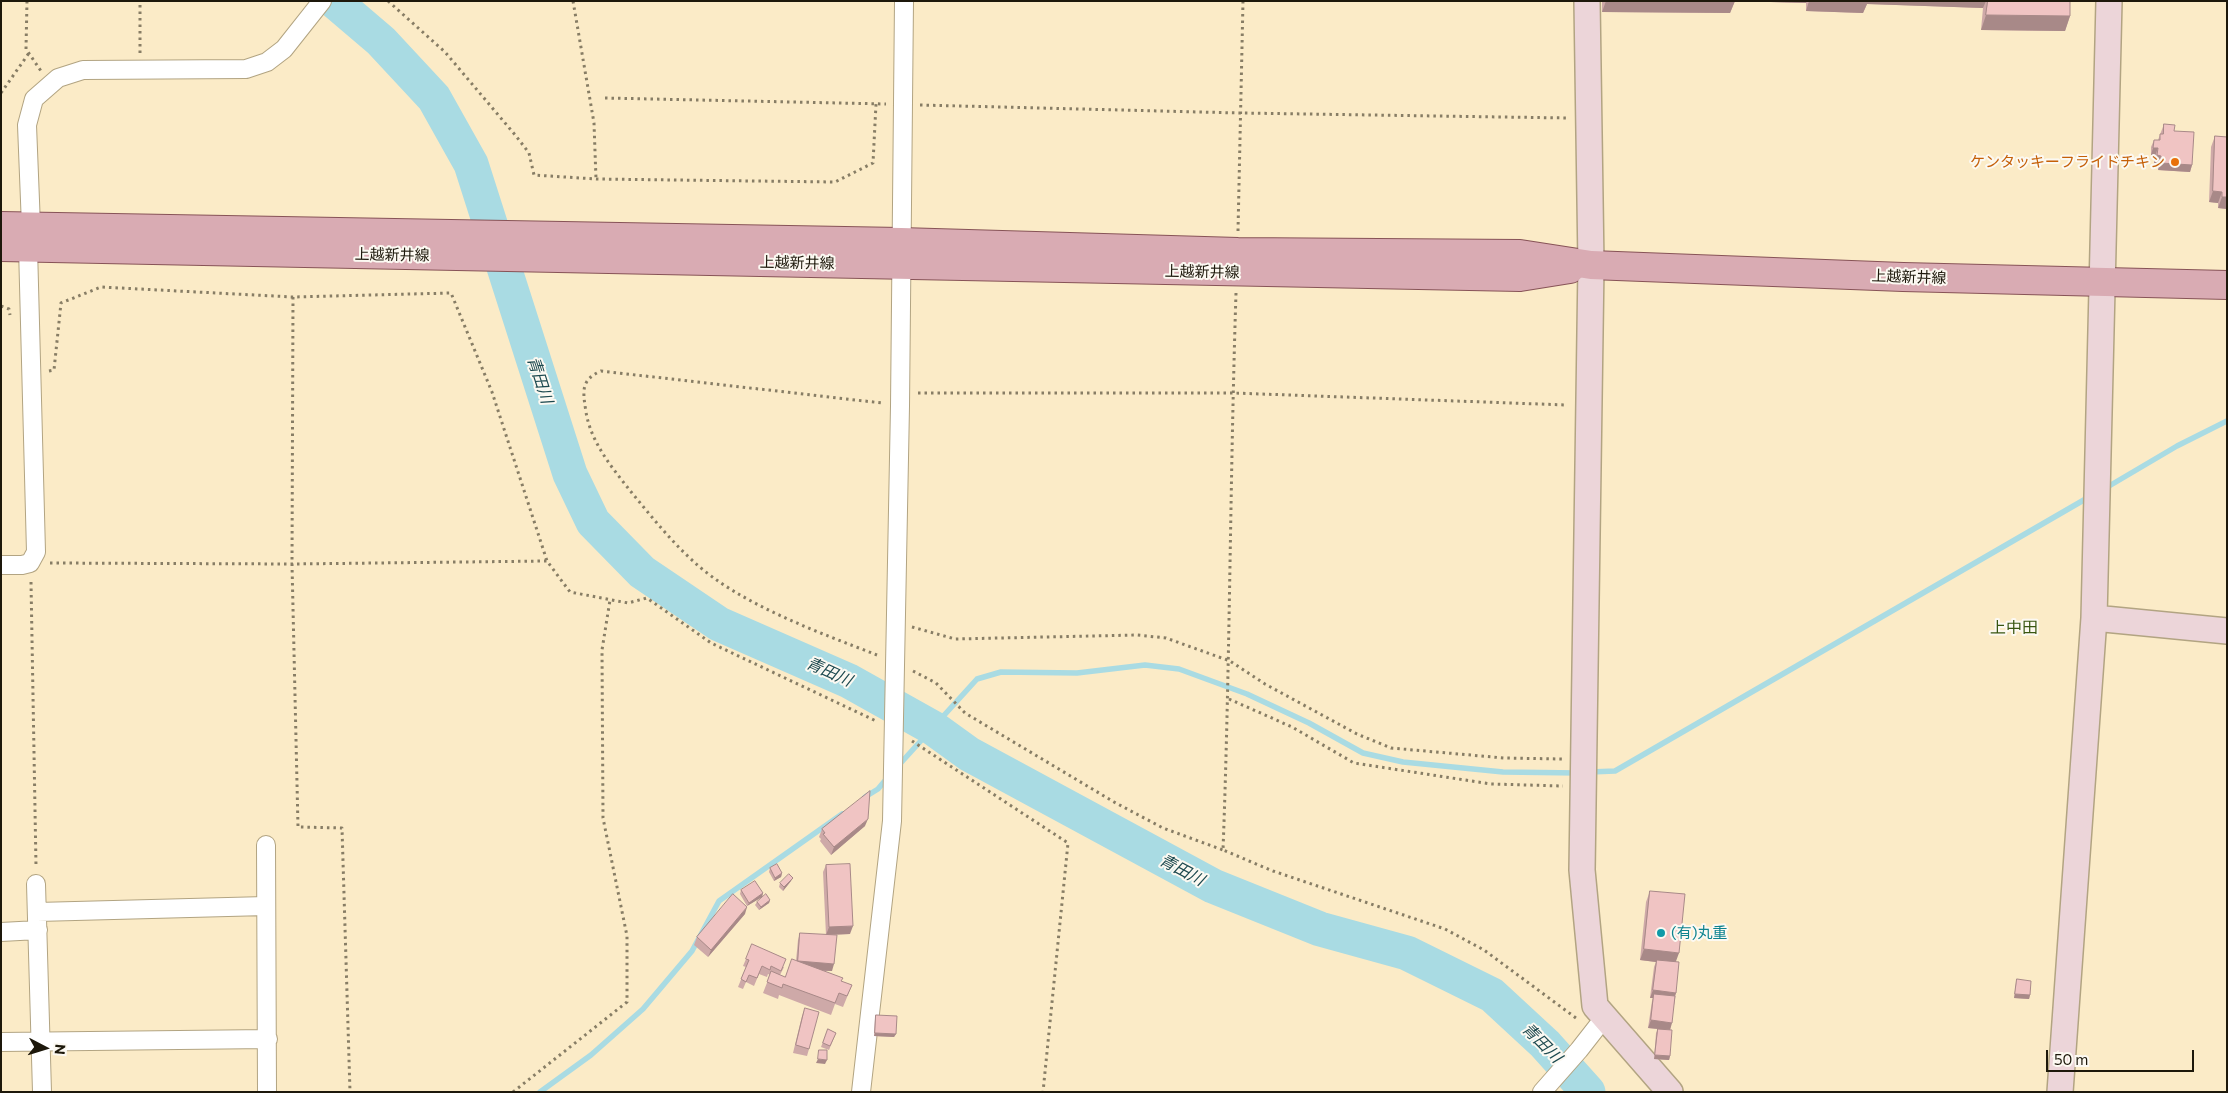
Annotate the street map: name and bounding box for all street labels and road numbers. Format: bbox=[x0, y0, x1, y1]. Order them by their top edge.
street label: 上越新井線 bbox=[354, 245, 430, 265]
street label: 上越新井線 bbox=[759, 253, 835, 273]
street label: 上越新井線 bbox=[1164, 262, 1240, 282]
street label: 上越新井線 bbox=[1871, 267, 1947, 287]

